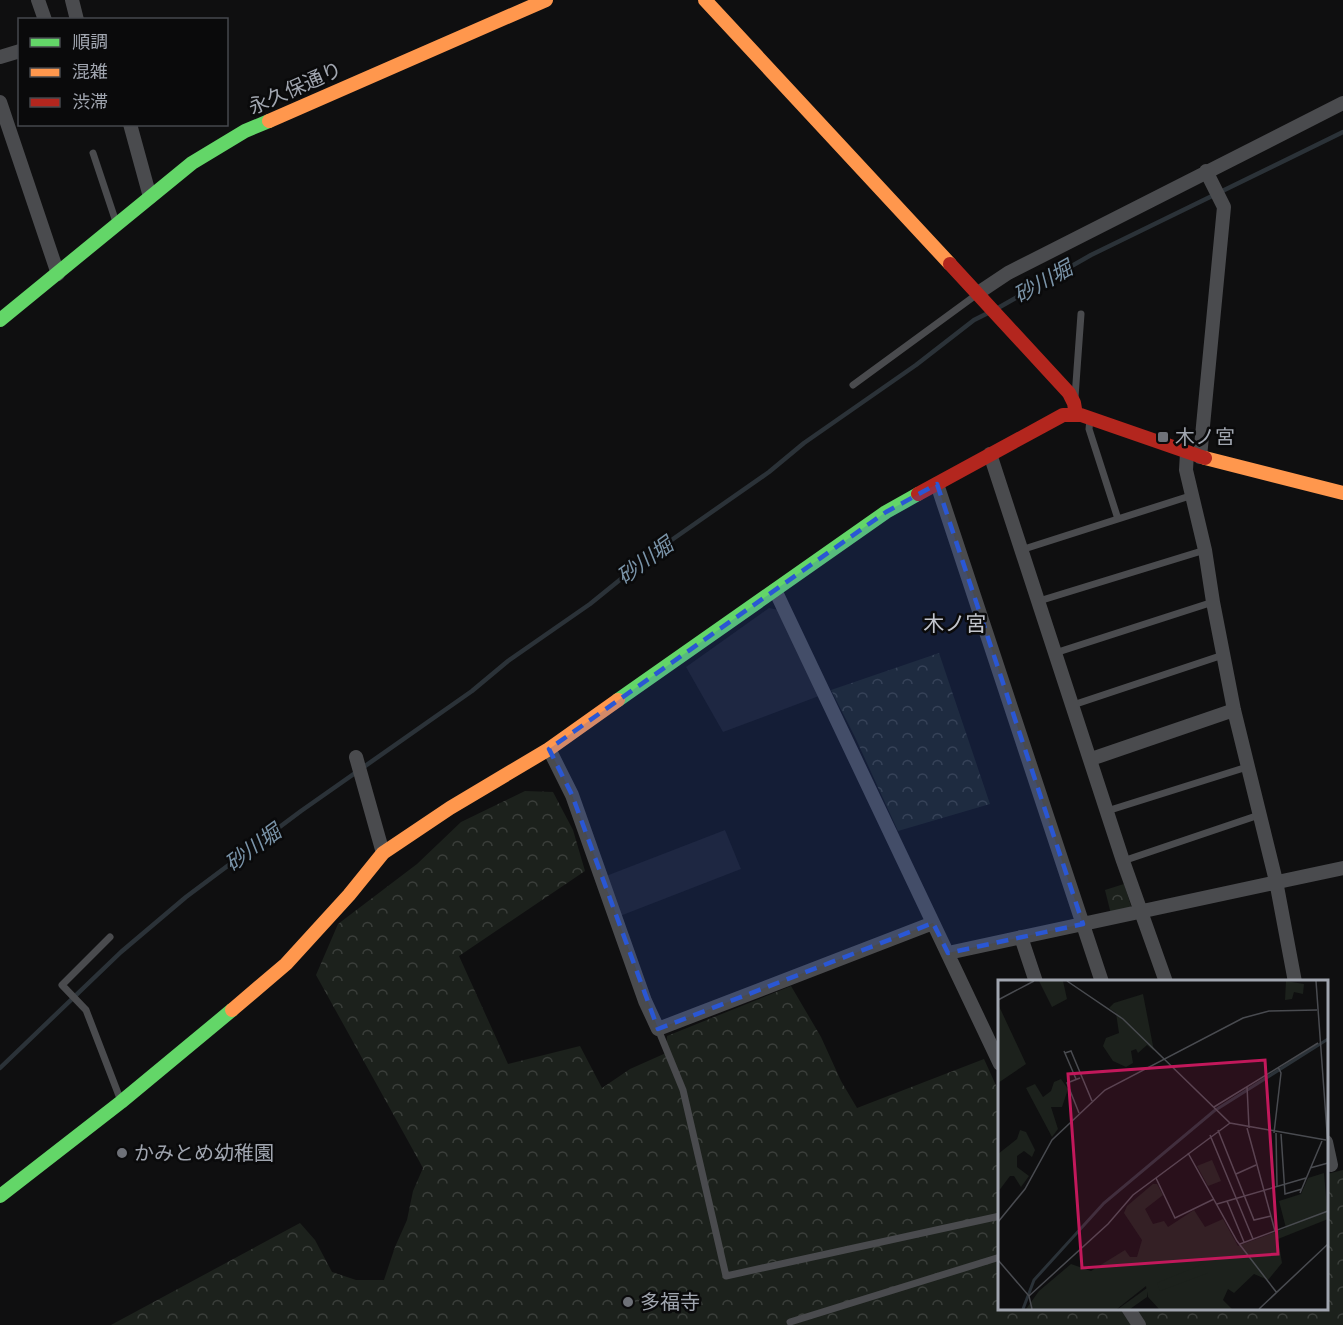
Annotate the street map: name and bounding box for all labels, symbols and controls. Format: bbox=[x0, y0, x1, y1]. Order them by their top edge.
legend bbox=[18, 18, 228, 126]
text: 順調 bbox=[72, 31, 108, 52]
street label: 永久保通り bbox=[244, 57, 346, 119]
text: 混雑 bbox=[72, 61, 108, 82]
text: 渋滞 bbox=[72, 91, 108, 112]
water label: 砂川堀 bbox=[1009, 254, 1079, 308]
place label: 木ノ宮 bbox=[1175, 425, 1235, 449]
marker: 木ノ宮 bbox=[1156, 430, 1170, 444]
water label: 砂川堀 bbox=[612, 530, 680, 589]
district label: 木ノ宮 bbox=[924, 611, 987, 636]
water label: 砂川堀 bbox=[220, 817, 288, 876]
inset map bbox=[998, 980, 1328, 1310]
place label: かみとめ幼稚園 bbox=[134, 1141, 274, 1165]
marker: かみとめ幼稚園 bbox=[115, 1146, 129, 1160]
place label: 多福寺 bbox=[640, 1290, 700, 1314]
marker: 多福寺 bbox=[621, 1295, 635, 1309]

